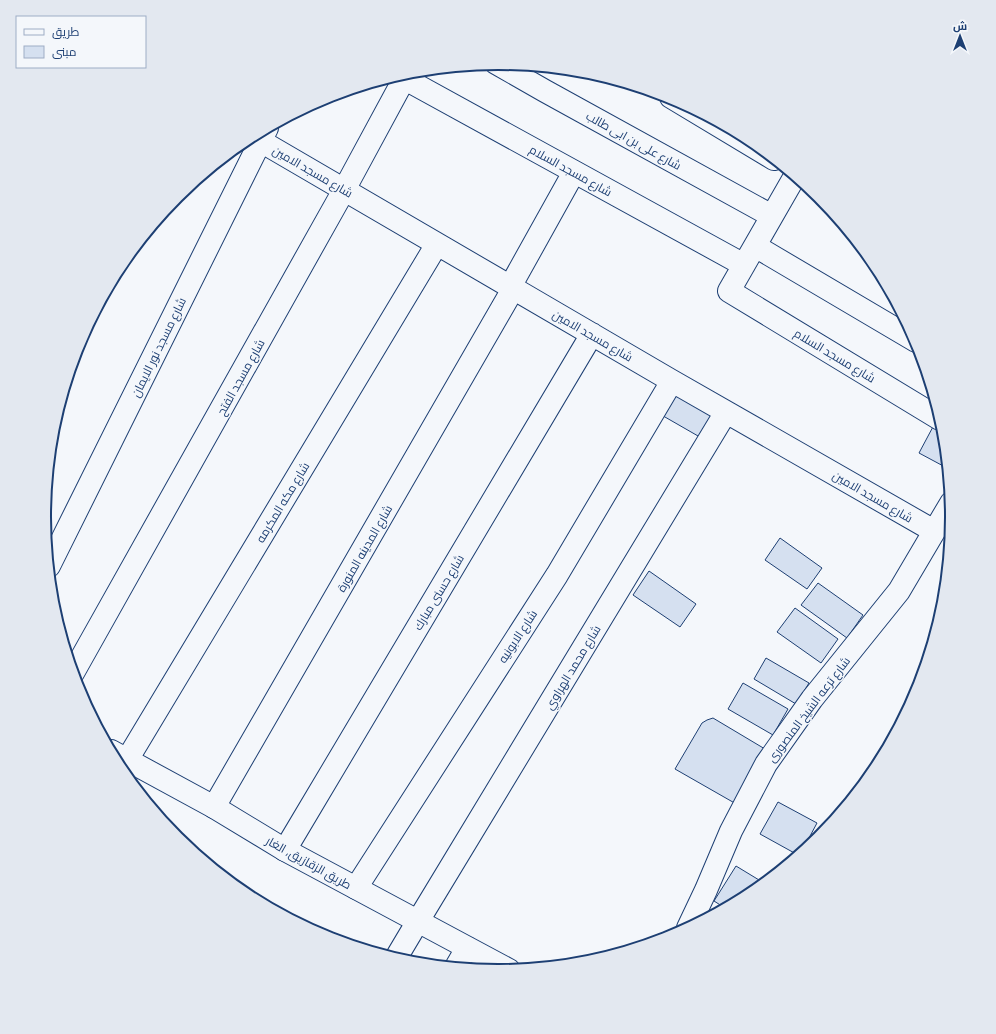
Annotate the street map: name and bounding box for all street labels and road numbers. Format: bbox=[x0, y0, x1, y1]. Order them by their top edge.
street label: شارع على بن ابى طالب bbox=[583, 108, 684, 174]
street label: شارع مسجد الامين bbox=[269, 142, 356, 201]
street label: شارع مسجد السلام bbox=[526, 142, 615, 200]
street label: شارع مسجد نور الايمان bbox=[128, 295, 190, 400]
street label: شارع مسجد الامين bbox=[549, 306, 636, 365]
street label: شارع مسجد السلام bbox=[791, 325, 878, 386]
street label: شارع مسجد الفتح bbox=[213, 336, 269, 419]
street label: شارع مكه المكرمه bbox=[252, 459, 313, 546]
street label: شارع مسجد الامين bbox=[829, 467, 916, 526]
street label: شارع المدينه المنورة bbox=[333, 502, 396, 595]
street label: شارع حسنى مبارك bbox=[410, 552, 468, 633]
street label: شارع الابونيه bbox=[495, 607, 541, 666]
street label: شارع محمد الهراوي bbox=[541, 622, 606, 714]
street label: شارع ترعه الشيخ المنصورى bbox=[764, 653, 854, 766]
street label: طريق الزقازيق, الغار bbox=[263, 832, 354, 892]

